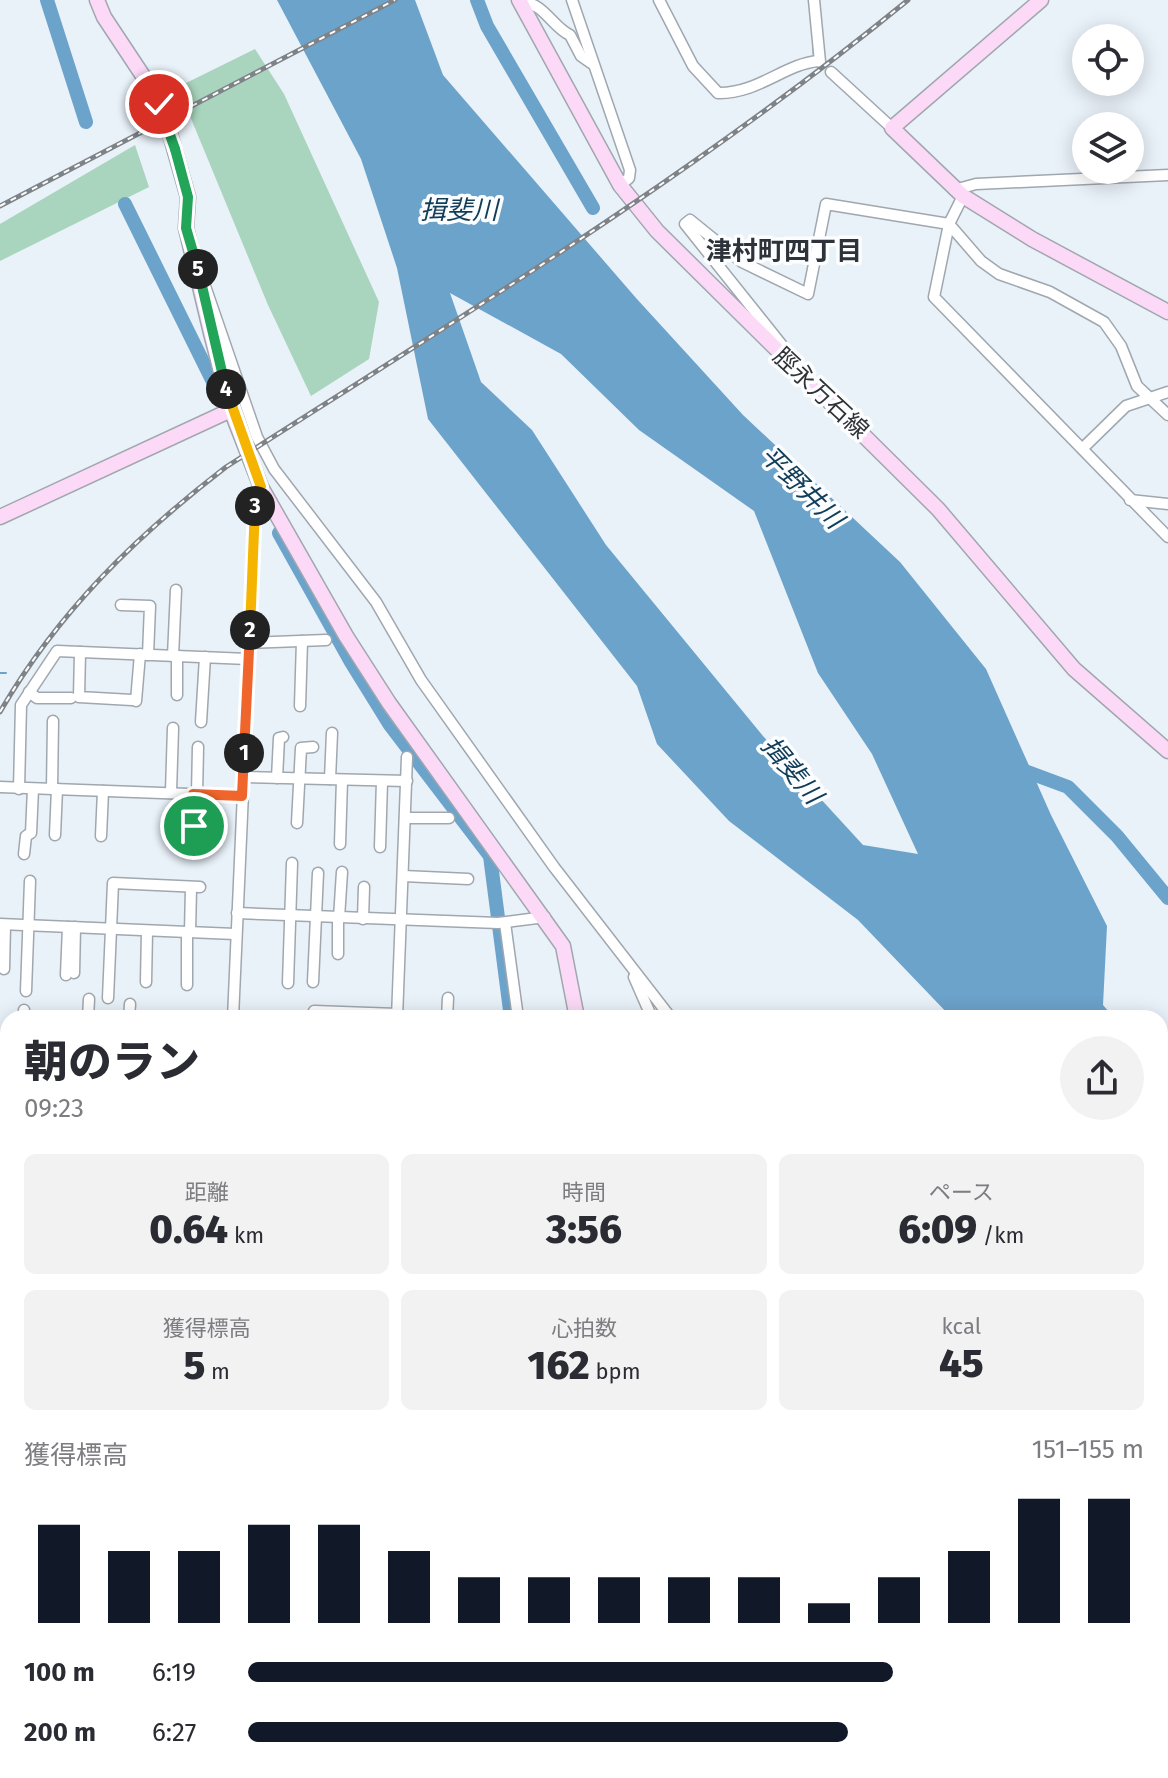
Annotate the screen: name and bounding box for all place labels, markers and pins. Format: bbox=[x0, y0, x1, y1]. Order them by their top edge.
pin bbox=[125, 70, 193, 138]
pin: 5 bbox=[178, 249, 218, 289]
pin: 4 bbox=[206, 369, 246, 409]
pin: 3 bbox=[235, 486, 275, 526]
pin: 2 bbox=[230, 610, 270, 650]
pin: 1 bbox=[224, 733, 264, 773]
pin bbox=[160, 792, 228, 860]

